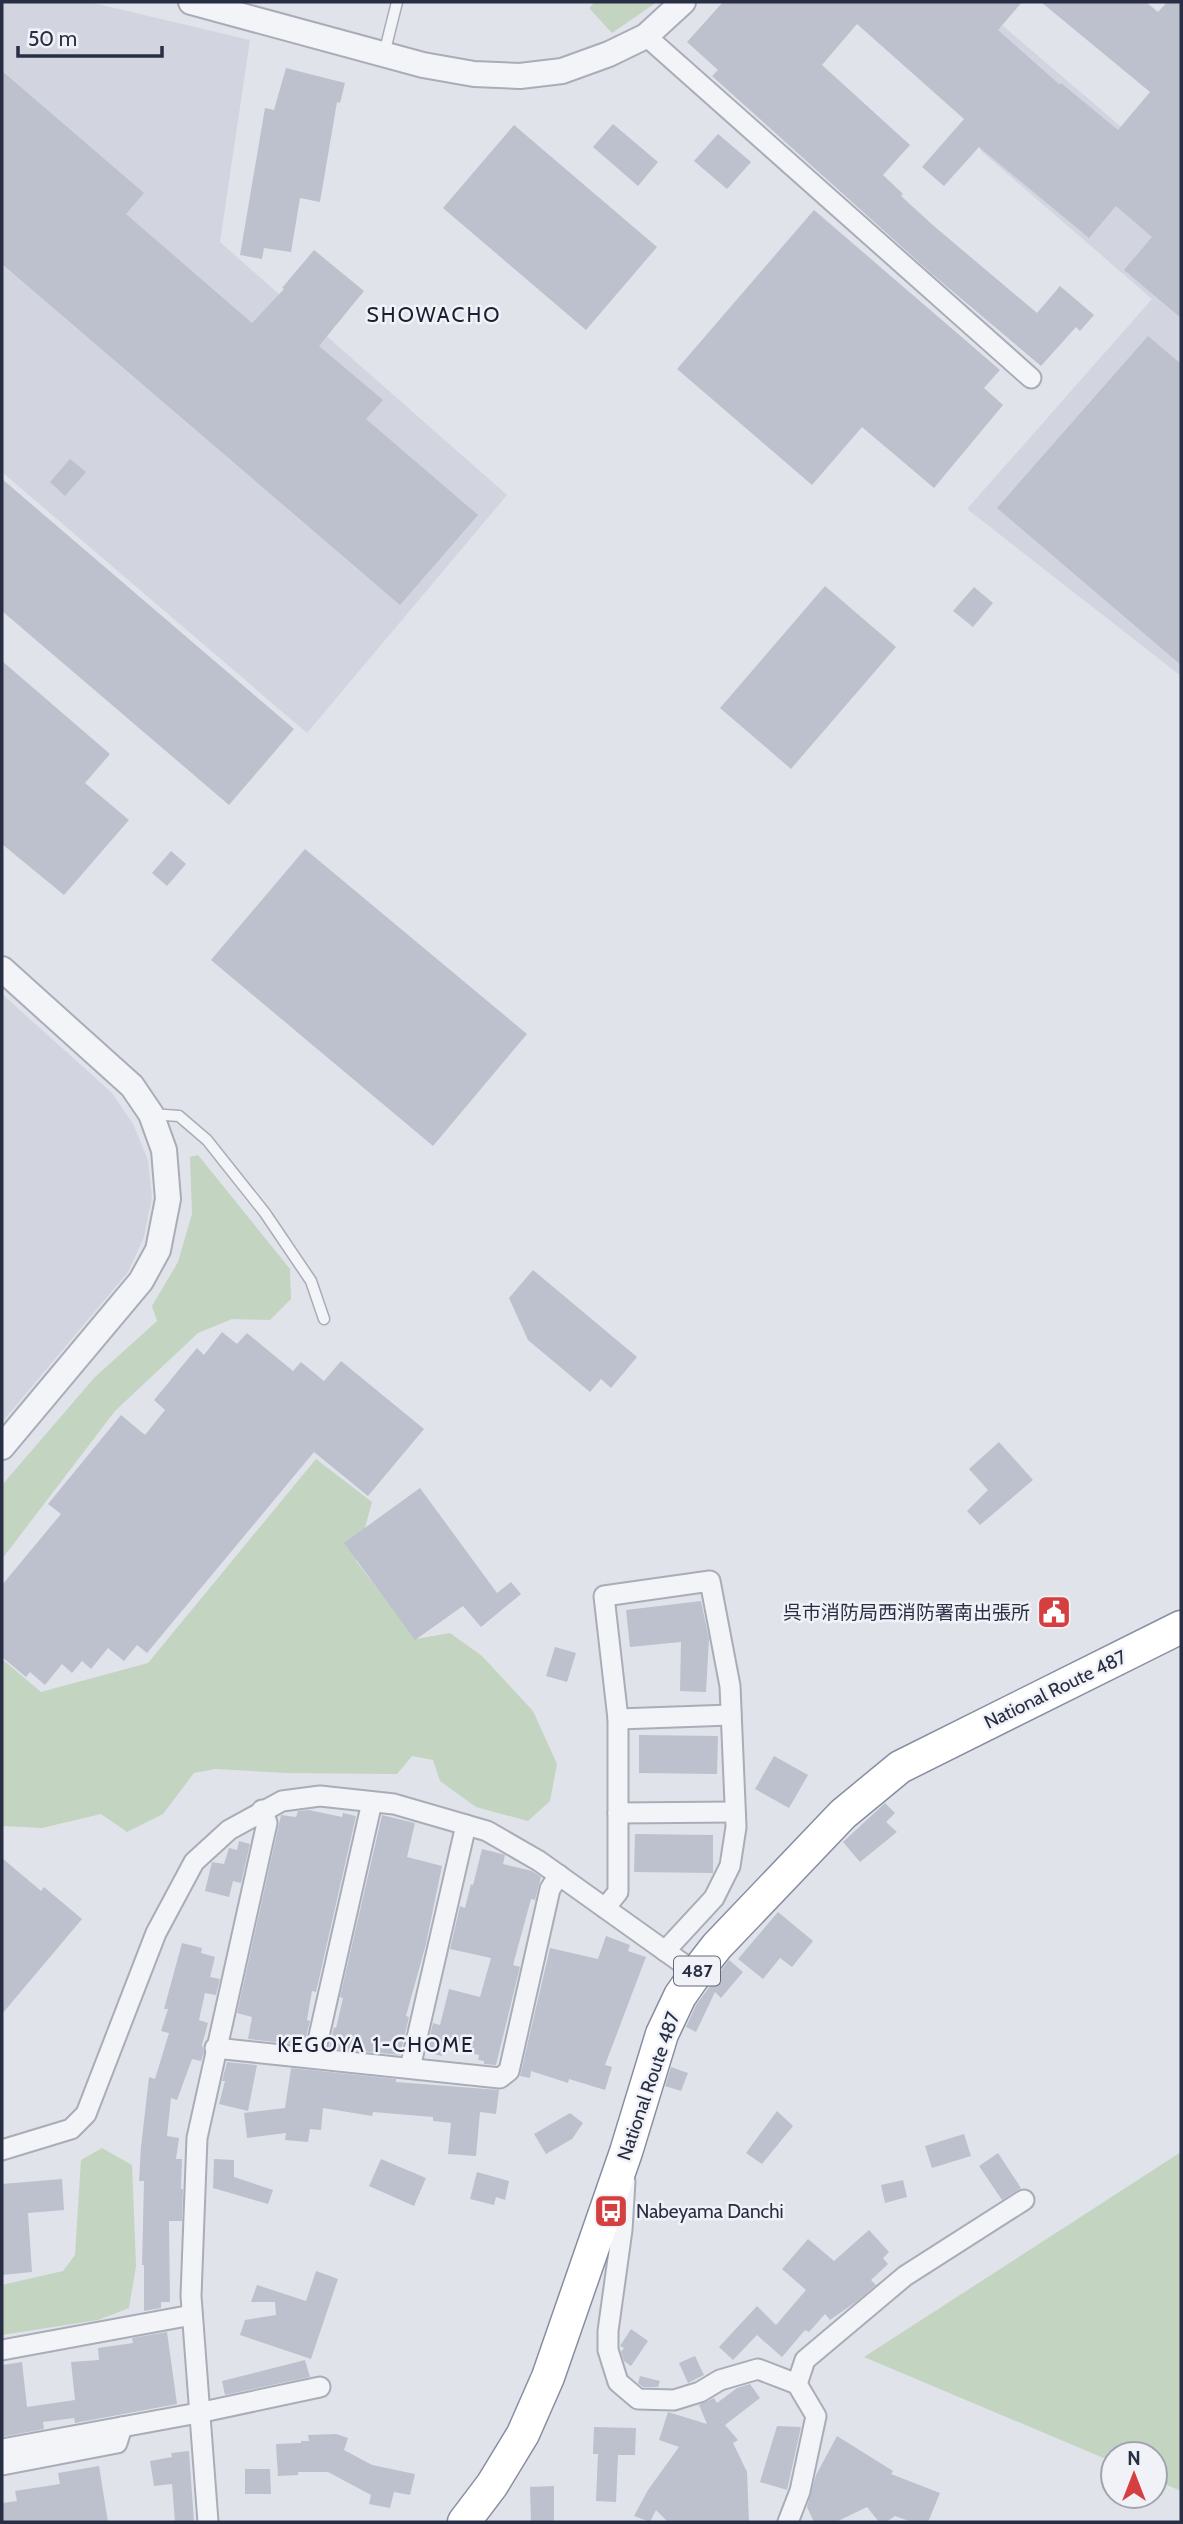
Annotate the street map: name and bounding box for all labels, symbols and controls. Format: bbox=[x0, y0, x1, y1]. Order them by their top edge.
scale bar bbox=[18, 14, 161, 58]
text: 50 m bbox=[28, 26, 77, 51]
district label: SHOWACHO bbox=[367, 302, 501, 327]
public building icon: 呉市消防局西消防署南出張所 bbox=[1035, 1593, 1073, 1631]
place label: 呉市消防局西消防署南出張所 bbox=[783, 1601, 1030, 1624]
street label: National Route 487 bbox=[980, 1645, 1130, 1734]
road number: 487 bbox=[674, 1956, 720, 1985]
street label: National Route 487 bbox=[612, 2009, 685, 2163]
district label: KEGOYA 1-CHOME bbox=[277, 2032, 475, 2057]
bus stop icon: Nabeyama Danchi bbox=[592, 2192, 630, 2230]
place label: Nabeyama Danchi bbox=[636, 2200, 784, 2223]
north arrow bbox=[1099, 2440, 1169, 2510]
text: N bbox=[1127, 2447, 1141, 2470]

